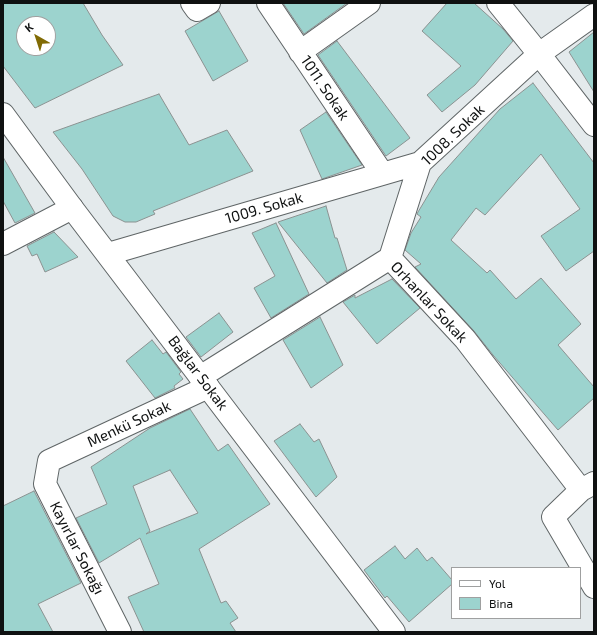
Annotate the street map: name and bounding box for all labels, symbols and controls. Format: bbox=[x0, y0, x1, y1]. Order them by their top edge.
north arrow bbox=[16, 16, 56, 56]
text: K bbox=[22, 20, 36, 34]
street label: 1011. Sokak bbox=[297, 52, 353, 124]
street label: 1008. Sokak bbox=[418, 101, 488, 169]
street label: 1009. Sokak bbox=[223, 188, 305, 228]
street label: Orhanlar Sokak bbox=[387, 258, 471, 346]
street label: Bağlar Sokak bbox=[164, 332, 232, 414]
street label: Menkü Sokak bbox=[84, 397, 174, 451]
street label: Kayırlar Sokağı bbox=[46, 499, 108, 597]
legend bbox=[451, 567, 581, 619]
text: Yol bbox=[489, 576, 505, 590]
text: Bina bbox=[489, 596, 513, 610]

